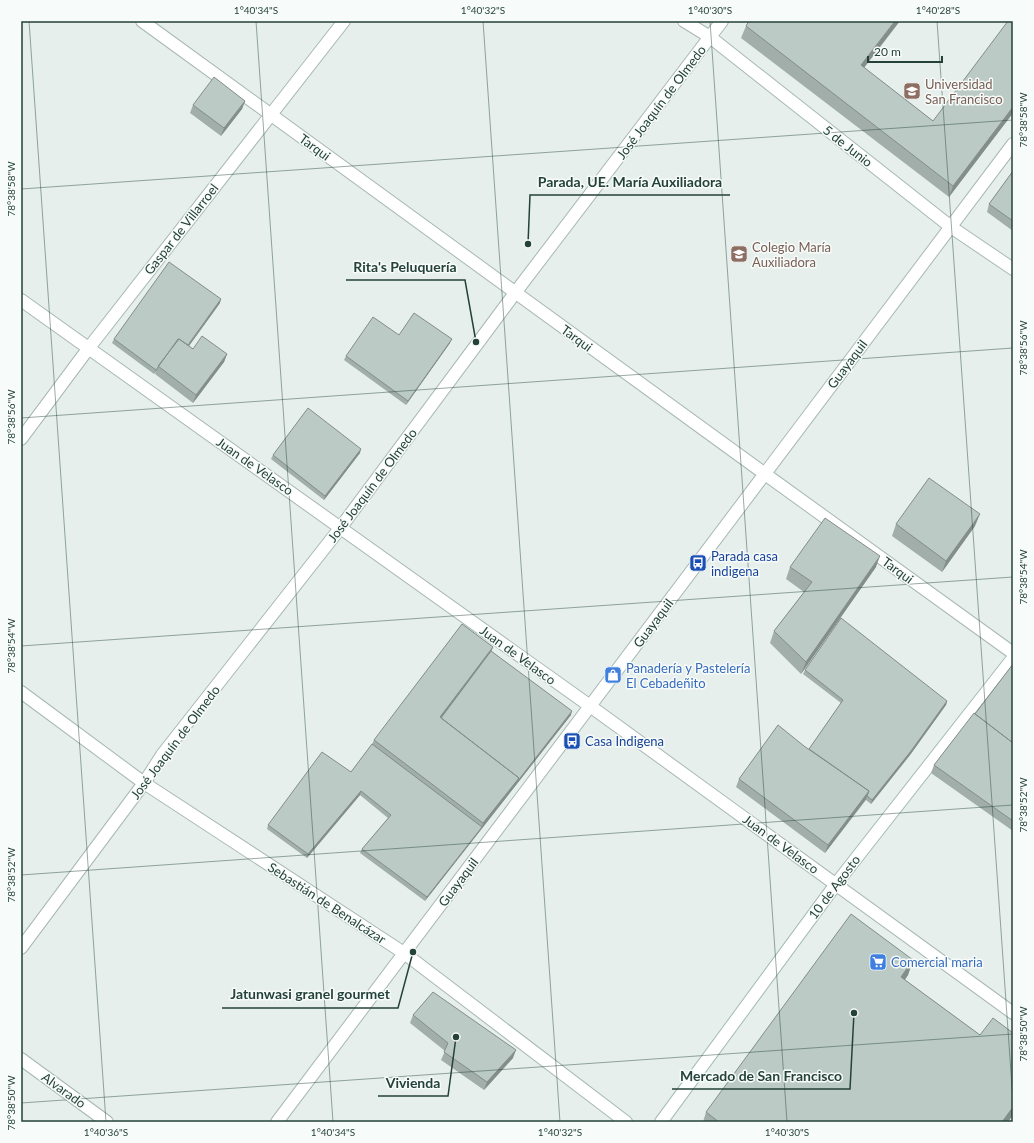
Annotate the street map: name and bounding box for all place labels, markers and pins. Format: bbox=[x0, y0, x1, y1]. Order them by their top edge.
place label: Universidad San Francisco bbox=[925, 76, 1003, 107]
school or university icon: Universidad San Francisco bbox=[902, 81, 922, 101]
callout: Parada, UE. María Auxiliadora bbox=[530, 169, 730, 195]
place label: Colegio María Auxiliadora bbox=[752, 239, 831, 270]
school or university icon: Colegio María Auxiliadora bbox=[729, 244, 749, 264]
callout: Rita's Peluquería bbox=[346, 254, 465, 280]
place label: Parada casa indigena bbox=[711, 548, 778, 579]
bus stop icon: Parada casa indigena bbox=[688, 553, 708, 573]
place label: Panadería y Pastelería El Cebadeñito bbox=[626, 660, 750, 691]
shop icon: Panadería y Pastelería El Cebadeñito bbox=[603, 665, 623, 685]
bus stop icon: Casa Indigena bbox=[562, 731, 582, 751]
place label: Casa Indigena bbox=[585, 733, 664, 749]
supermarket icon: Comercial maria bbox=[868, 952, 888, 972]
place label: Comercial maria bbox=[891, 954, 983, 970]
callout: Jatunwasi granel gourmet bbox=[222, 982, 398, 1008]
callout: Mercado de San Francisco bbox=[672, 1063, 850, 1089]
callout: Vivienda bbox=[378, 1070, 448, 1096]

